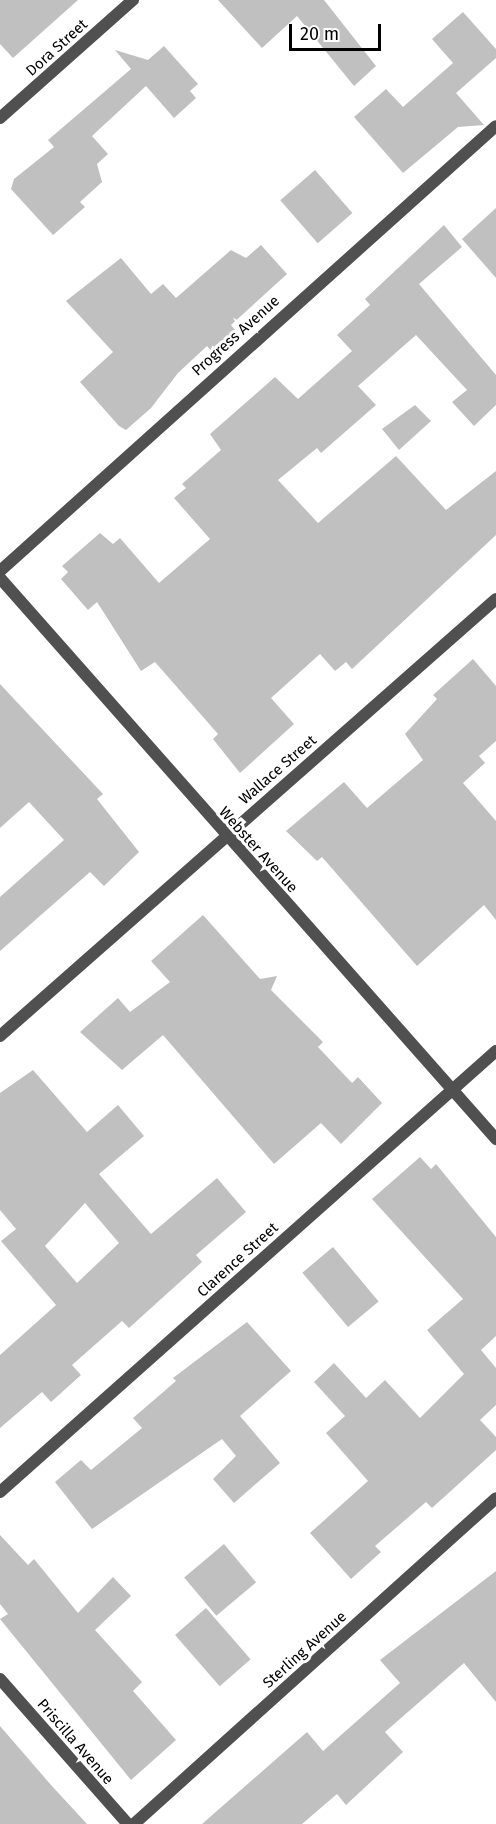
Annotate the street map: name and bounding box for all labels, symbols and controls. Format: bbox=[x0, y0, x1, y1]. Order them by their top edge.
scale bar bbox=[292, 12, 384, 50]
street label: Dora Street bbox=[23, 16, 91, 80]
text: 20 m bbox=[300, 23, 339, 45]
street label: Progress Avenue bbox=[189, 292, 283, 380]
street label: Wallace Street bbox=[236, 732, 320, 808]
street label: Webster Avenue bbox=[215, 803, 301, 897]
street label: Clarence Street bbox=[194, 1219, 282, 1301]
street label: Sterling Avenue bbox=[259, 1608, 351, 1692]
street label: Priscilla Avenue bbox=[33, 1696, 117, 1788]

